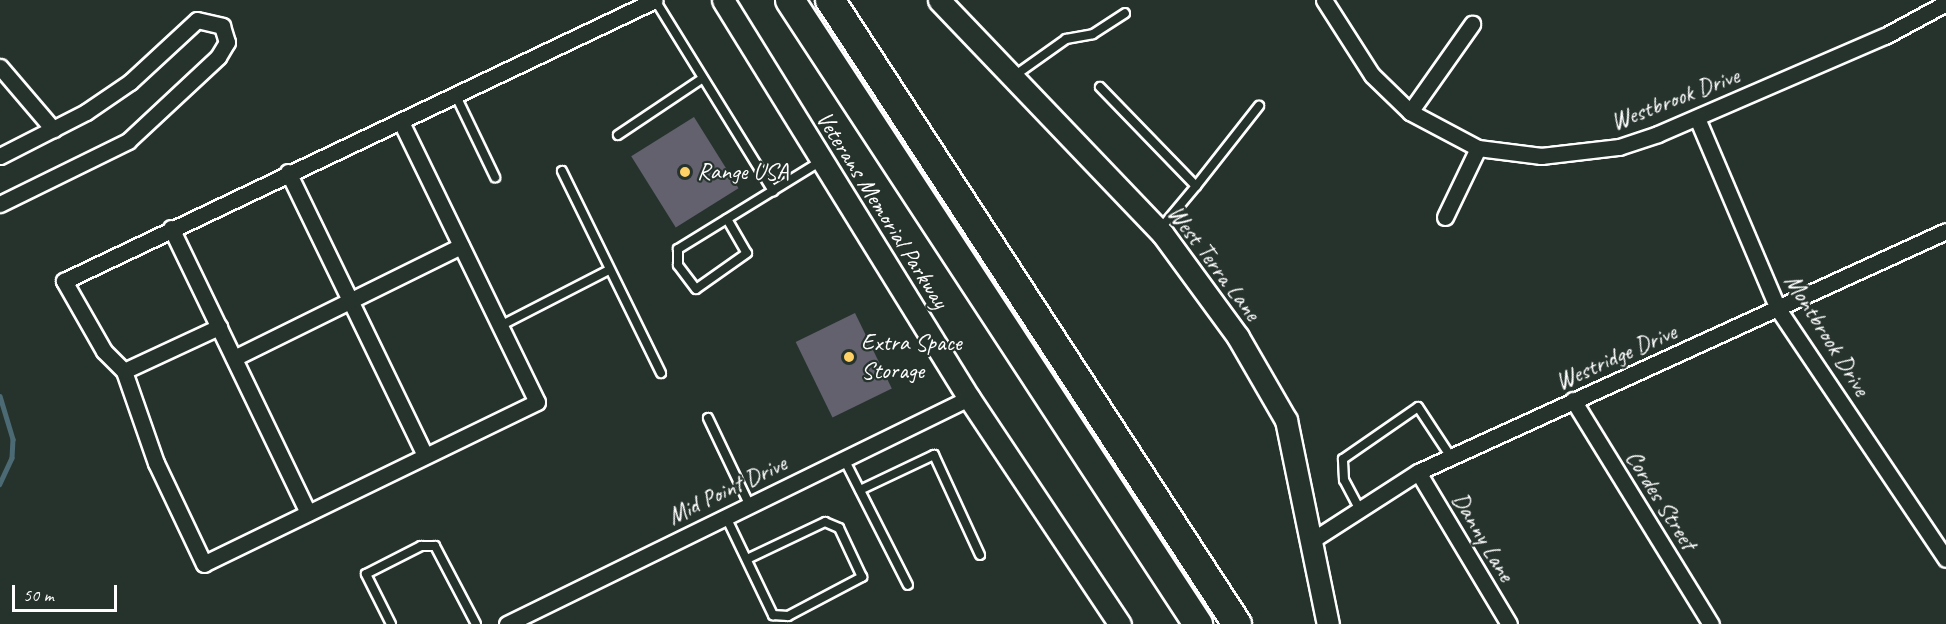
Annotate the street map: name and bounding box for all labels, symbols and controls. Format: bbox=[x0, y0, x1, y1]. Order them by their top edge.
street label: Westbrook Drive bbox=[1607, 61, 1743, 137]
street label: Veterans Memorial Parkway bbox=[810, 106, 954, 314]
place label: Range USA bbox=[697, 158, 788, 186]
marker: Range USA bbox=[678, 165, 692, 179]
street label: West Terra Lane bbox=[1162, 200, 1266, 326]
street label: Montbrook Drive bbox=[1778, 269, 1876, 401]
street label: Westridge Drive bbox=[1551, 318, 1681, 396]
place label: Extra Space Storage bbox=[861, 329, 962, 385]
marker: Extra Space Storage bbox=[842, 350, 856, 364]
street label: Cordes Street bbox=[1619, 445, 1703, 555]
street label: Mid Point Drive bbox=[663, 449, 791, 531]
street label: Danny Lane bbox=[1445, 487, 1521, 587]
scale bar bbox=[15, 573, 120, 611]
text: 50 m bbox=[23, 584, 54, 606]

